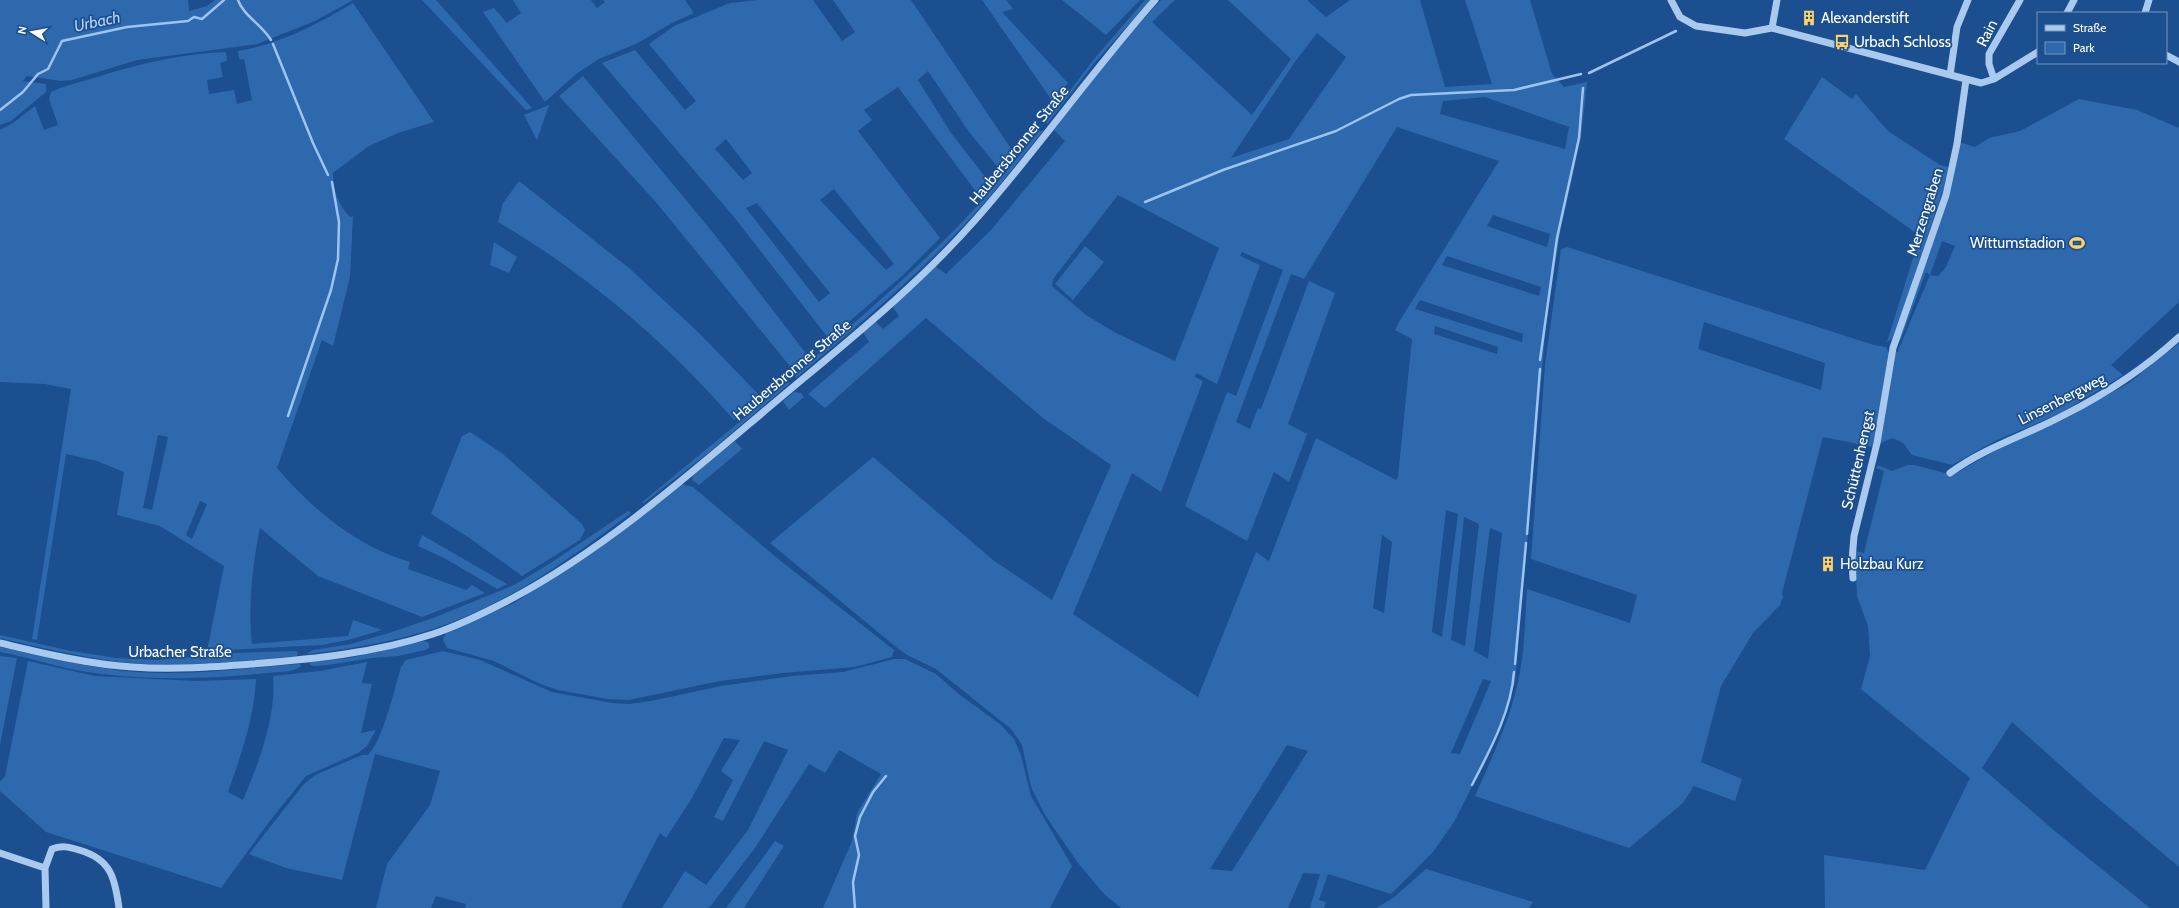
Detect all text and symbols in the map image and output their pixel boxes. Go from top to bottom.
water label: Urbach [72,7,122,36]
building icon: Alexanderstift [1800,9,1818,27]
place label: Alexanderstift [1821,9,1909,27]
north arrow [12,12,52,52]
legend [2037,12,2167,64]
street label: Rain [1973,17,2001,49]
text: Straße [2073,20,2106,35]
text: N [15,25,30,35]
bus stop icon: Urbach Schloss [1833,33,1851,51]
place label: Urbach Schloss [1854,33,1951,51]
text: Park [2073,40,2095,55]
street label: Haubersbronner Straße [965,82,1073,208]
street label: Merzengraben [1903,166,1947,258]
place label: Wittumstadion [1970,234,2065,252]
sports icon: Wittumstadion [2068,234,2086,252]
street label: Haubersbronner Straße [730,315,855,424]
street label: Linsenbergweg [2015,369,2109,429]
street label: Schüttenhengst [1838,409,1878,511]
building icon: Holzbau Kurz [1819,555,1837,573]
place label: Holzbau Kurz [1840,555,1924,573]
street label: Urbacher Straße [128,643,232,661]

